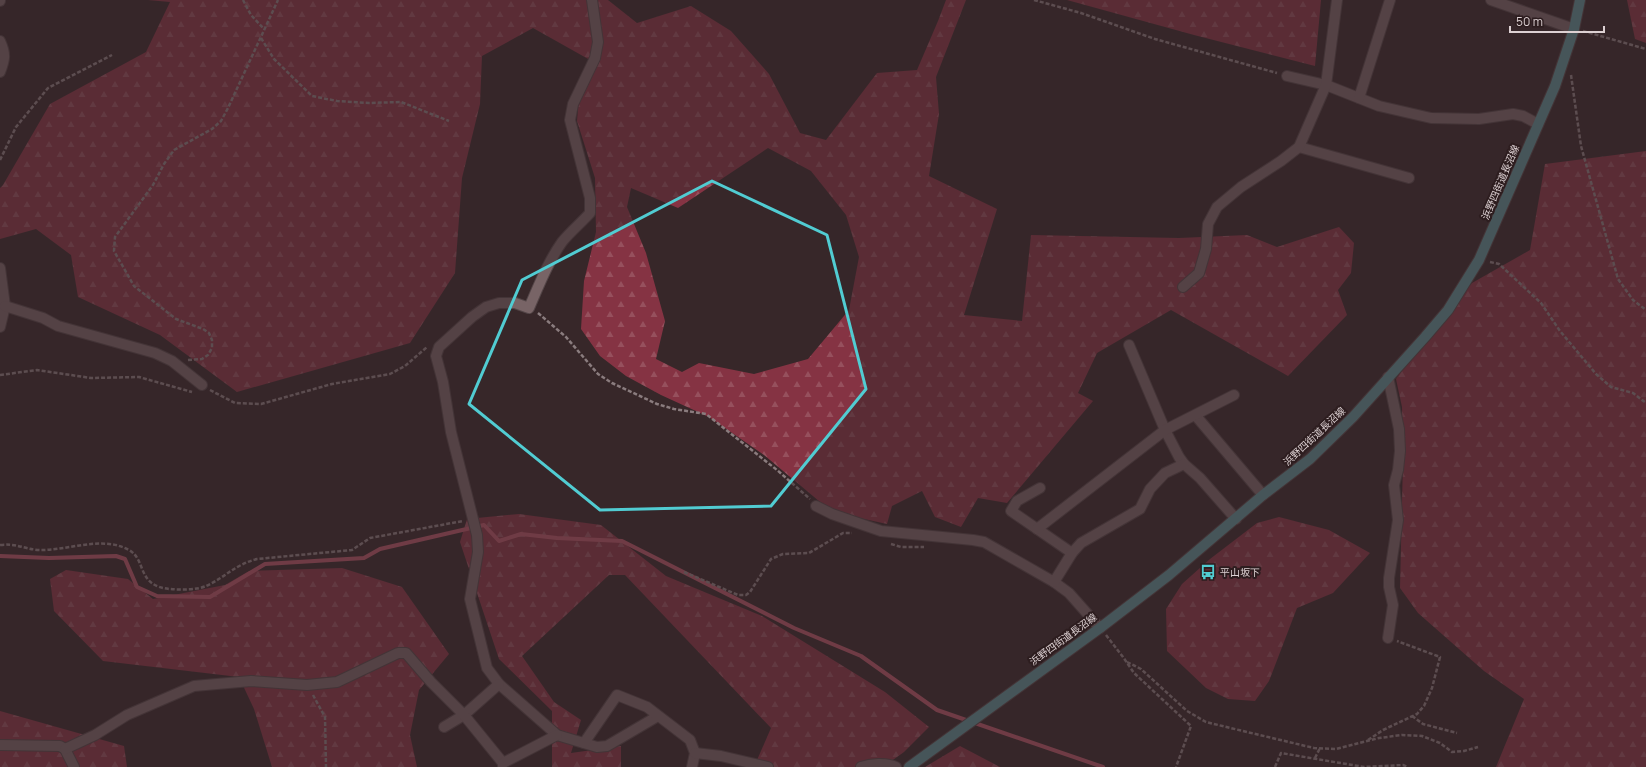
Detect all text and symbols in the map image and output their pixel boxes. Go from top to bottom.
scale bar [1510,8,1604,34]
text: 50 m [1516,13,1543,30]
street label: 浜野四街道長沼線 [1478,142,1522,222]
street label: 浜野四街道長沼線 [1280,404,1348,468]
bus stop icon: 平山坂下 [1199,563,1217,581]
place label: 平山坂下 [1220,565,1260,579]
street label: 浜野四街道長沼線 [1027,610,1099,668]

